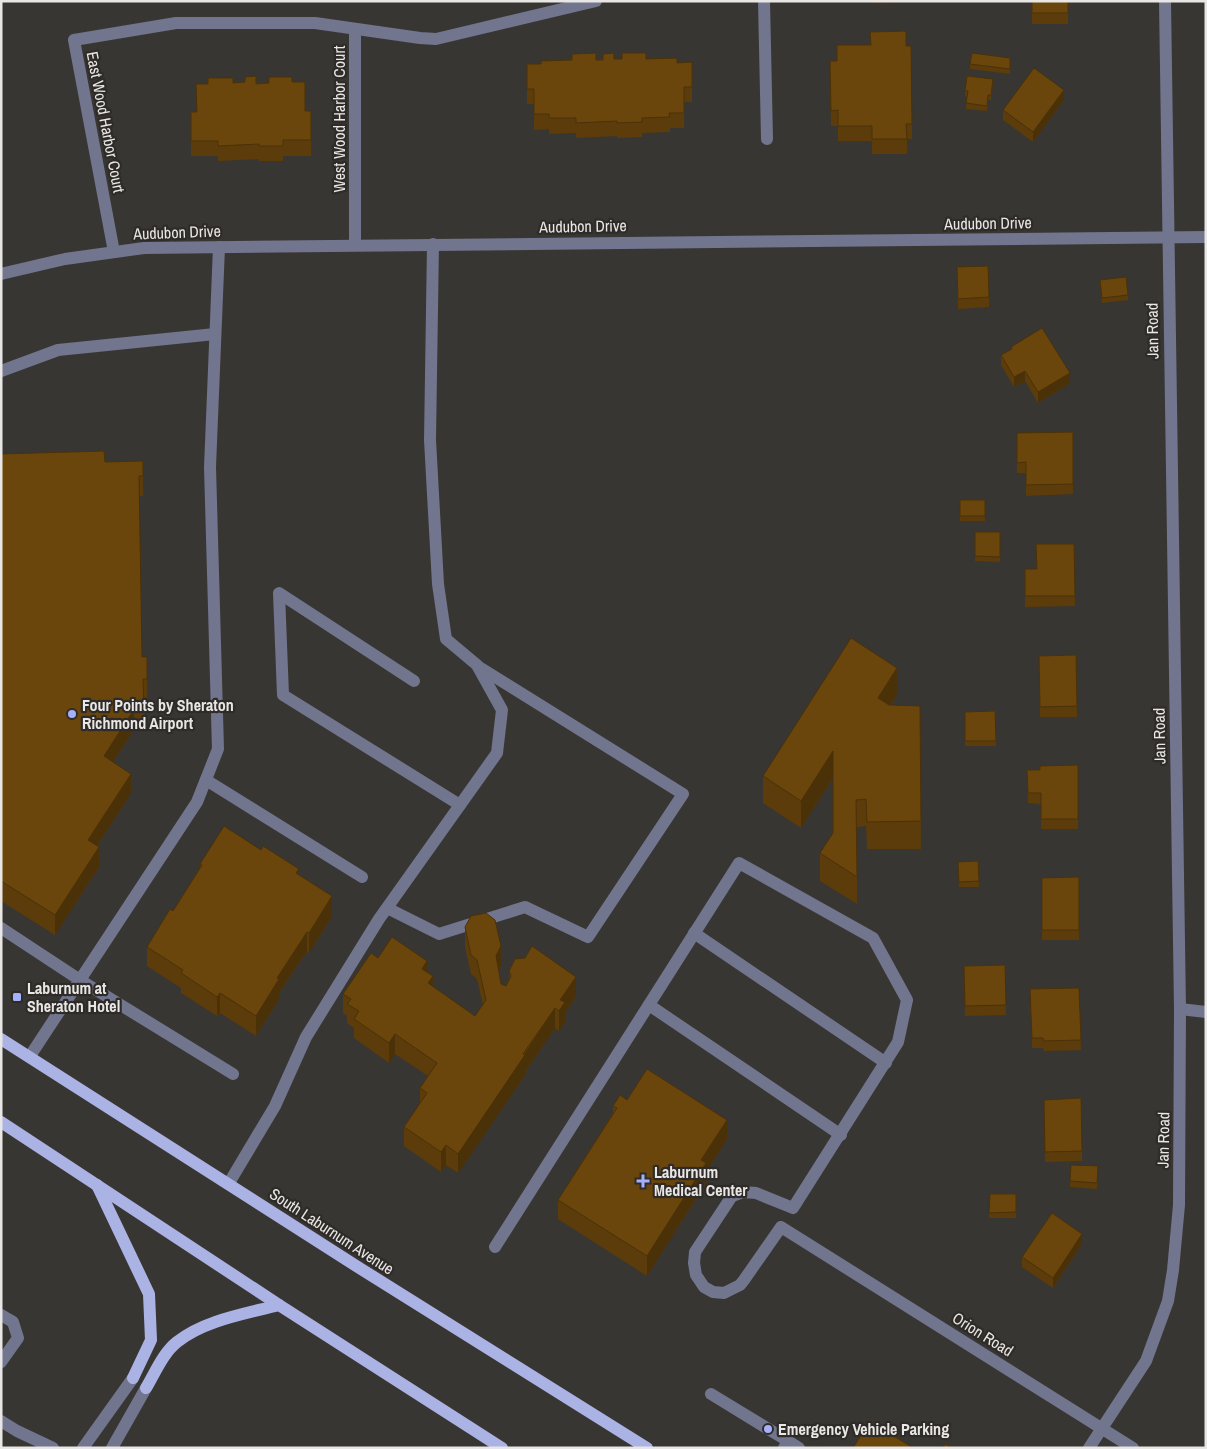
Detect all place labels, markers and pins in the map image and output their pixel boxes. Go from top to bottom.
place label: Four Points by Sheraton Richmond Airport [82,694,234,734]
marker: Four Points by Sheraton Richmond Airport [66,708,78,720]
place label: Laburnum at Sheraton Hotel [27,977,120,1017]
marker: Laburnum at Sheraton Hotel [11,991,23,1003]
place label: Laburnum Medical Center [654,1161,748,1201]
marker: Laburnum Medical Center [636,1174,650,1188]
place label: Emergency Vehicle Parking [778,1418,949,1440]
marker: Emergency Vehicle Parking [762,1423,774,1435]

